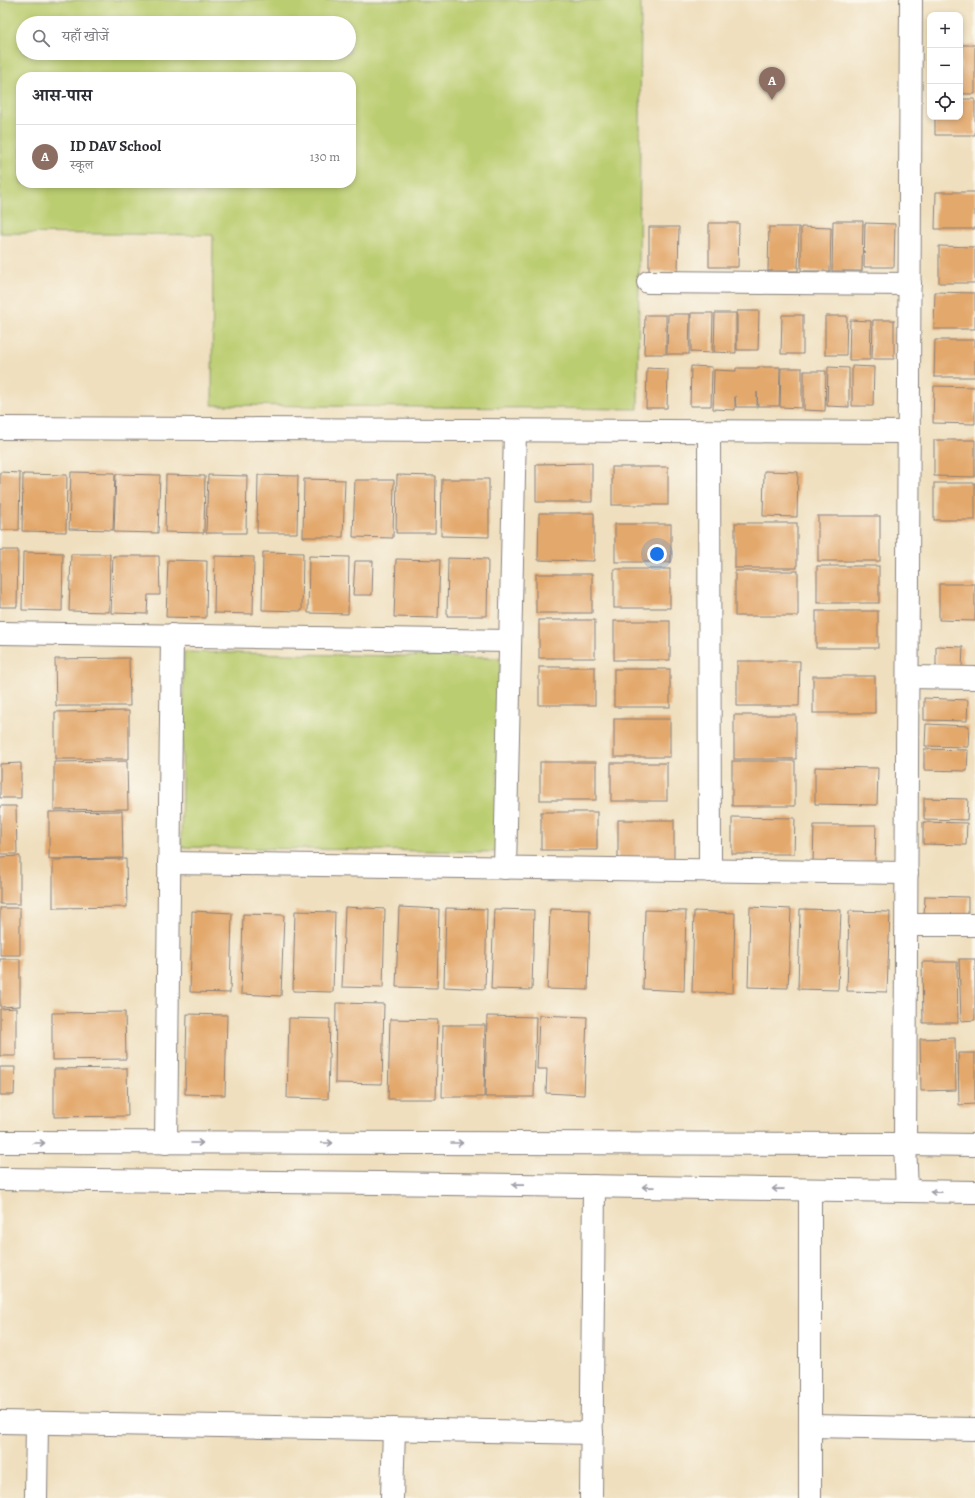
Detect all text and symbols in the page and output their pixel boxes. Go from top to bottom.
map controls [927,12,963,120]
button: + [927,12,963,48]
search box [16,16,356,60]
text: यहाँ खोजें [62,26,109,46]
icon: search [30,27,52,49]
button: − [927,48,963,84]
pin: A [759,67,785,100]
text: आस-पास [32,84,92,107]
button: locate [927,84,963,120]
text: ID DAV School [70,136,161,156]
text: A [41,148,49,165]
text: 130 m [310,148,340,165]
text: स्कूल [70,156,93,173]
your location [647,544,667,564]
one-way arrow [32,1139,45,1146]
one-way arrow [190,1139,203,1147]
one-way arrow [320,1139,333,1147]
one-way arrow [450,1139,463,1147]
one-way arrow [512,1181,525,1189]
one-way arrow [642,1183,655,1191]
one-way arrow [772,1186,785,1193]
one-way arrow [930,1188,943,1196]

